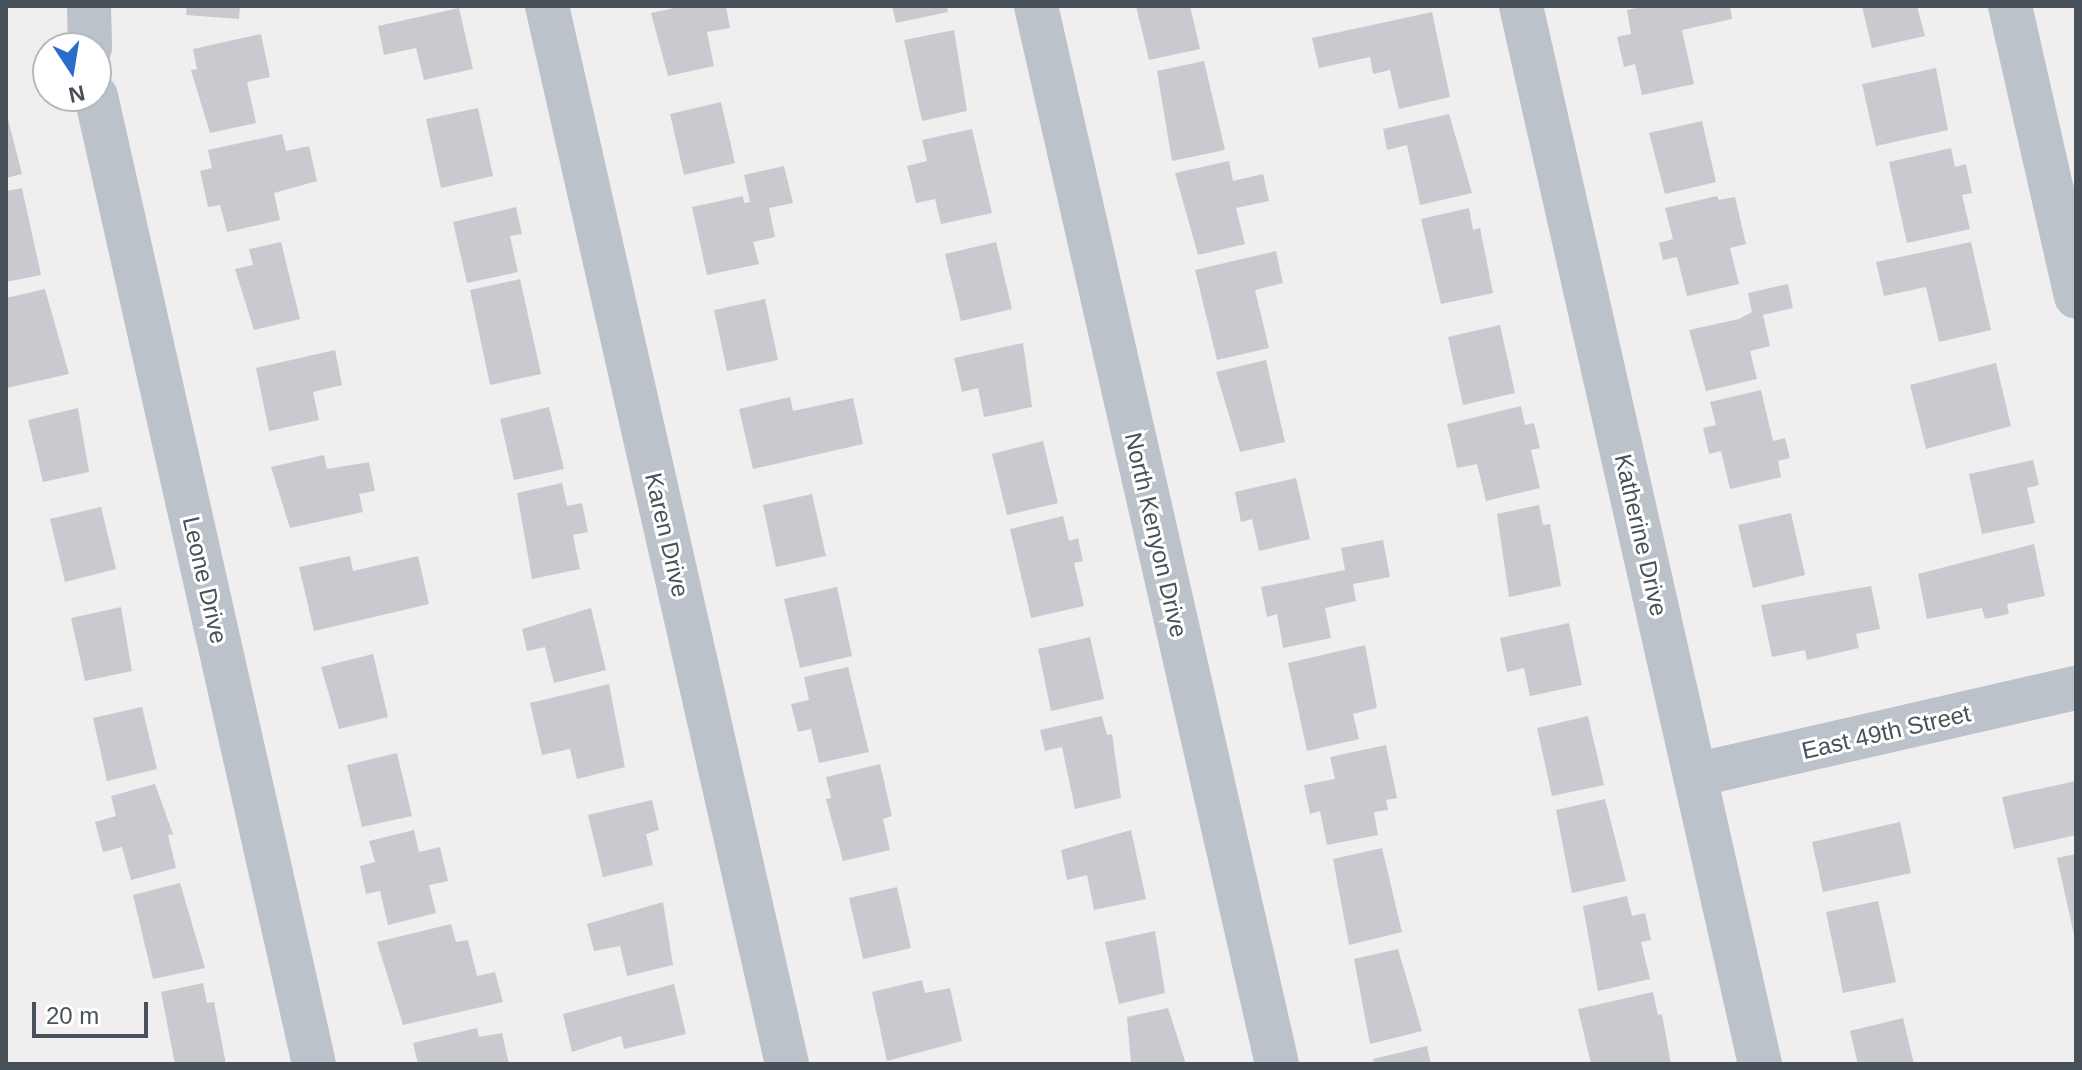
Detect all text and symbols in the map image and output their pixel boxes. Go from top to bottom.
north arrow [32,32,112,112]
text: N [66,80,87,108]
street label: North Kenyon Drive [1118,430,1194,640]
street label: Katherine Drive [1608,451,1674,619]
street label: Karen Drive [639,470,695,600]
street label: Leone Drive [176,514,234,646]
street label: East 49th Street [1799,699,1973,765]
scale bar [36,986,152,1036]
text: 20 m [46,1002,99,1029]

